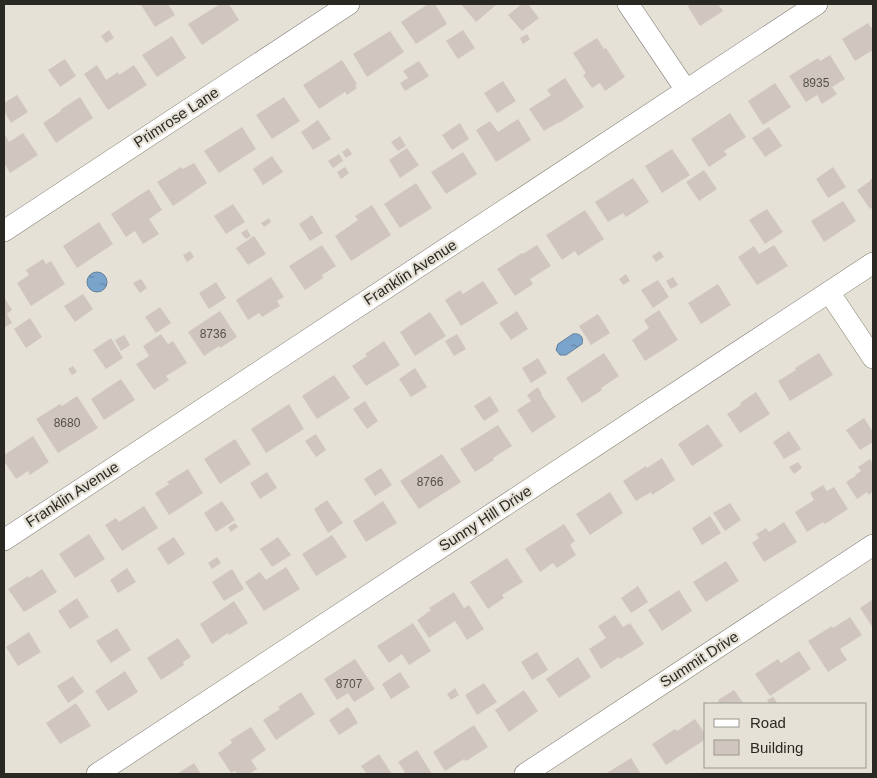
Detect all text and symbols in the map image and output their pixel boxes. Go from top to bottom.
house number: 8935 [803,76,830,90]
street label: Primrose Lane [130,83,222,151]
street label: Franklin Avenue [360,236,460,308]
house number: 8736 [200,327,227,341]
house number: 8680 [54,416,81,430]
street label: Franklin Avenue [22,458,122,530]
house number: 8766 [417,475,444,489]
street label: Sunny Hill Drive [436,482,534,554]
street label: Summit Drive [657,627,741,691]
house number: 8707 [336,677,363,691]
legend [704,703,867,768]
text: Road [750,714,786,731]
text: Building [750,739,803,756]

